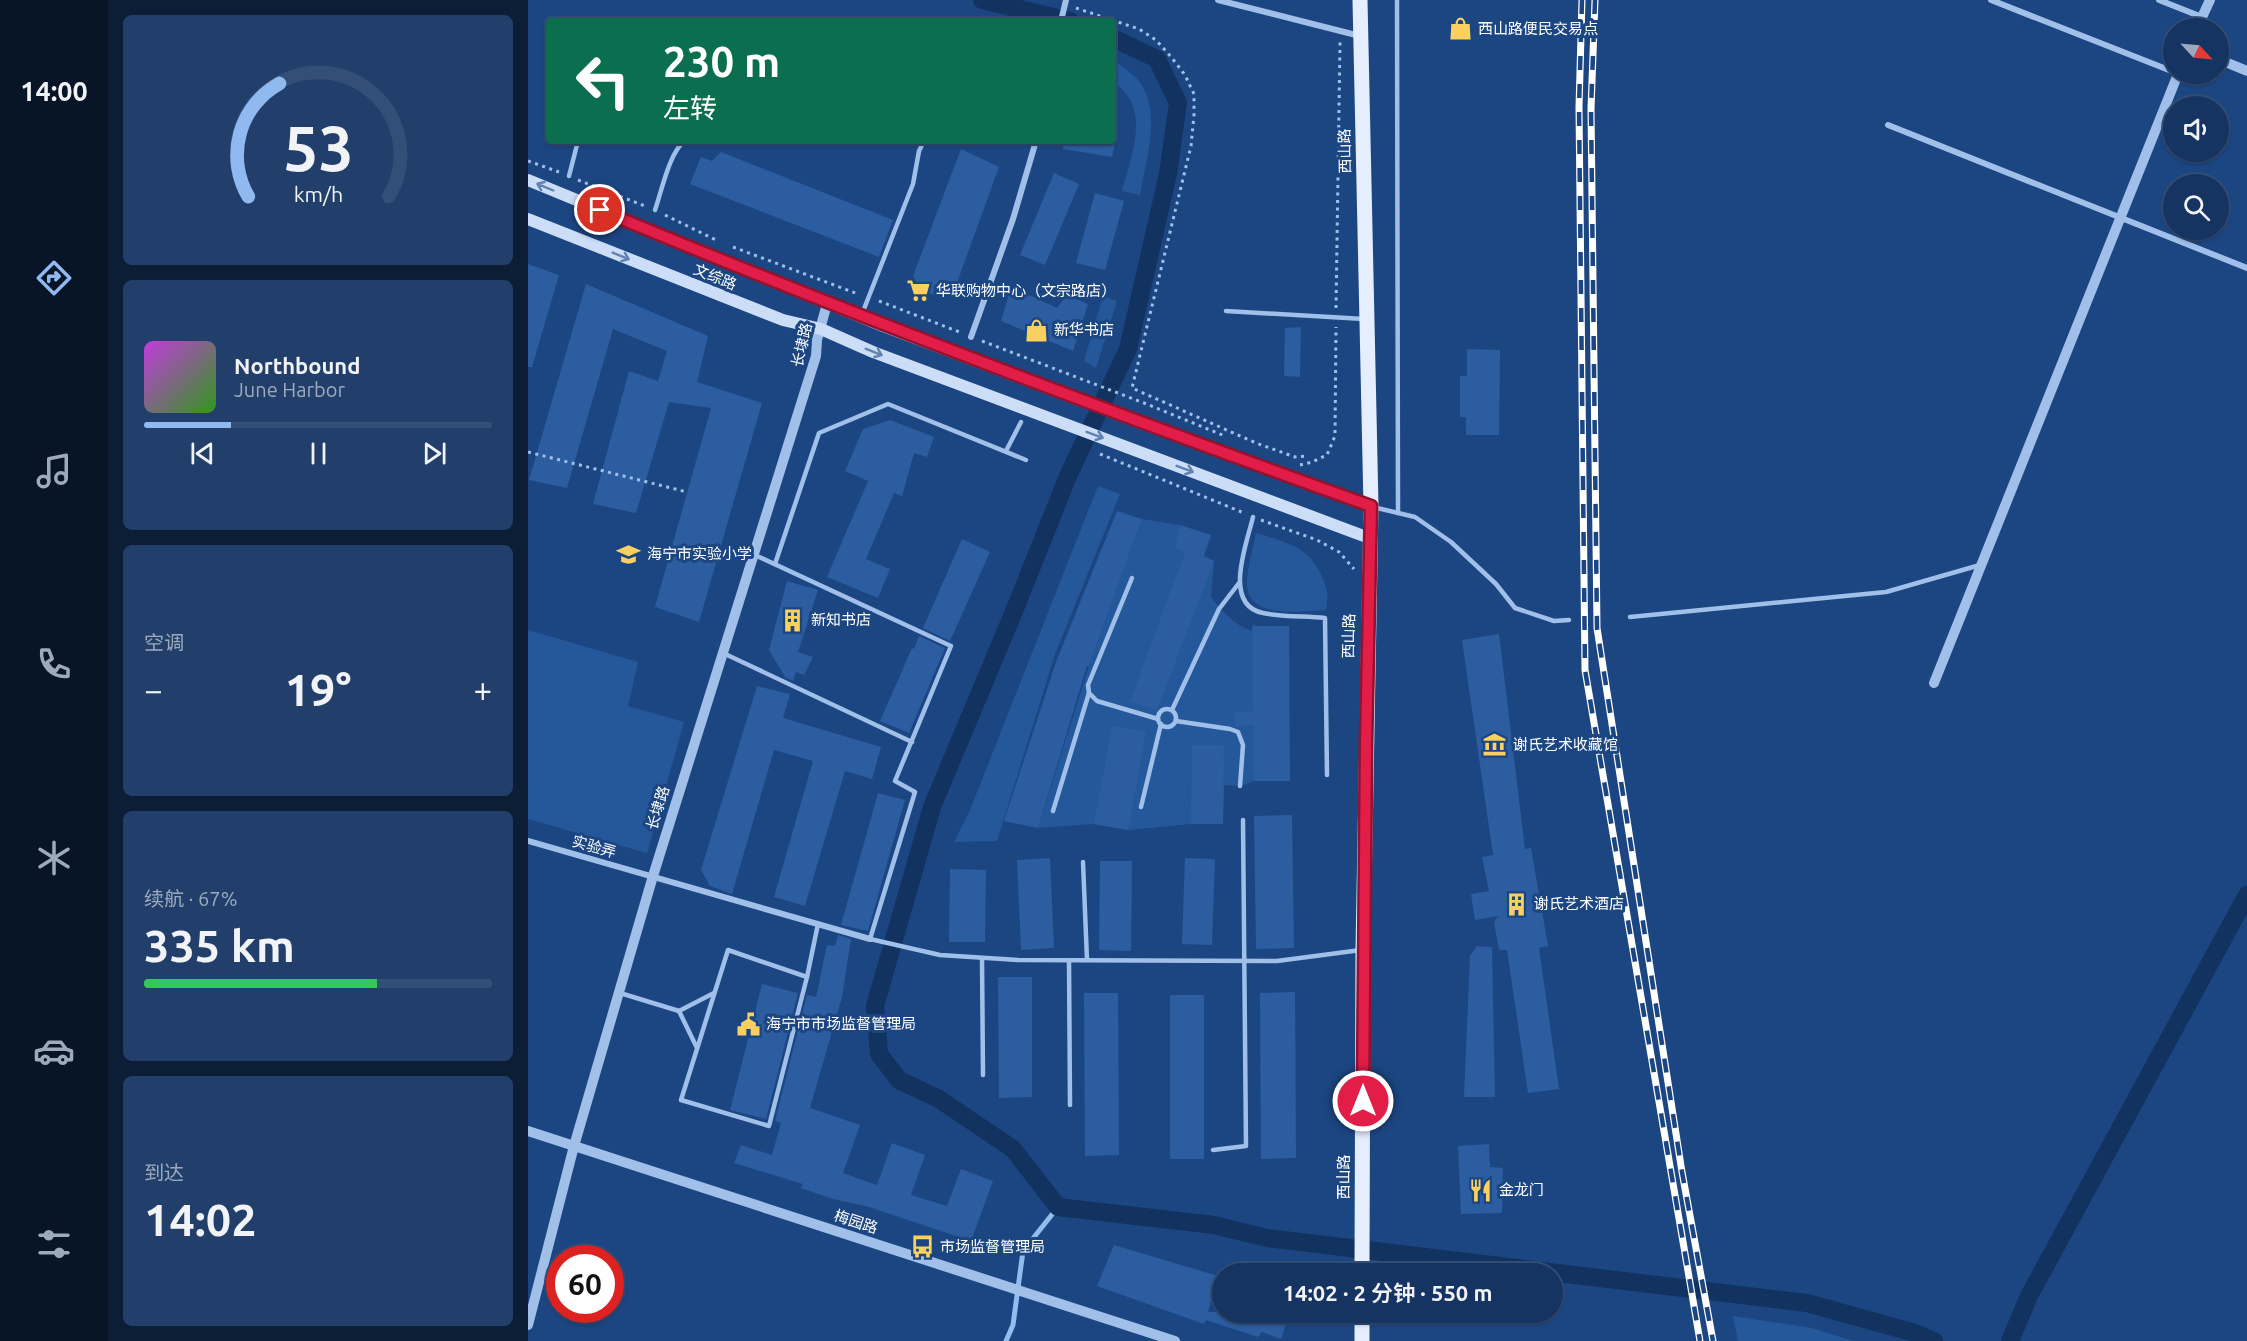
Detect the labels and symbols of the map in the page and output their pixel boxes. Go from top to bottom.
shop icon: 西山路便民交易点 [1447,16,1473,42]
north arrow [2163,18,2229,84]
place label: 西山路便民交易点 [1478,20,1598,37]
street label: 西山路 [1336,128,1353,174]
one-way arrow [537,181,555,192]
pin [574,184,625,235]
one-way arrow [612,251,630,262]
street label: 文综路 [691,260,739,293]
supermarket icon: 华联购物中心（文宗路店） [905,278,931,304]
place label: 华联购物中心（文宗路店） [936,282,1116,299]
shop icon: 新华书店 [1023,317,1049,343]
street label: 长埭路 [788,321,815,369]
place label: 新华书店 [1054,321,1114,338]
one-way arrow [865,347,883,358]
one-way arrow [1085,431,1104,442]
one-way arrow [1175,464,1194,475]
school or university icon: 海宁市实验小学 [616,541,642,567]
place label: 海宁市实验小学 [647,545,752,562]
building icon: 新知书店 [780,607,806,633]
place label: 新知书店 [811,611,871,628]
street label: 西山路 [1340,613,1357,659]
museum icon: 谢氏艺术收藏馆 [1482,732,1508,758]
place label: 谢氏艺术收藏馆 [1513,736,1618,753]
street label: 长埭路 [643,784,672,832]
street label: 实验弄 [570,832,618,861]
building icon: 谢氏艺术酒店 [1503,891,1529,917]
place label: 谢氏艺术酒店 [1534,895,1624,912]
public building icon: 海宁市市场监督管理局 [735,1011,761,1037]
place label: 海宁市市场监督管理局 [766,1015,916,1032]
position arrow [1331,1069,1395,1133]
street label: 西山路 [1335,1154,1352,1200]
restaurant icon: 金龙门 [1468,1177,1494,1203]
place label: 金龙门 [1499,1181,1544,1198]
street label: 梅园路 [832,1206,880,1237]
bus stop icon: 市场监督管理局 [909,1234,935,1260]
place label: 市场监督管理局 [940,1238,1045,1255]
speed limit sign: 60 [546,1245,624,1323]

